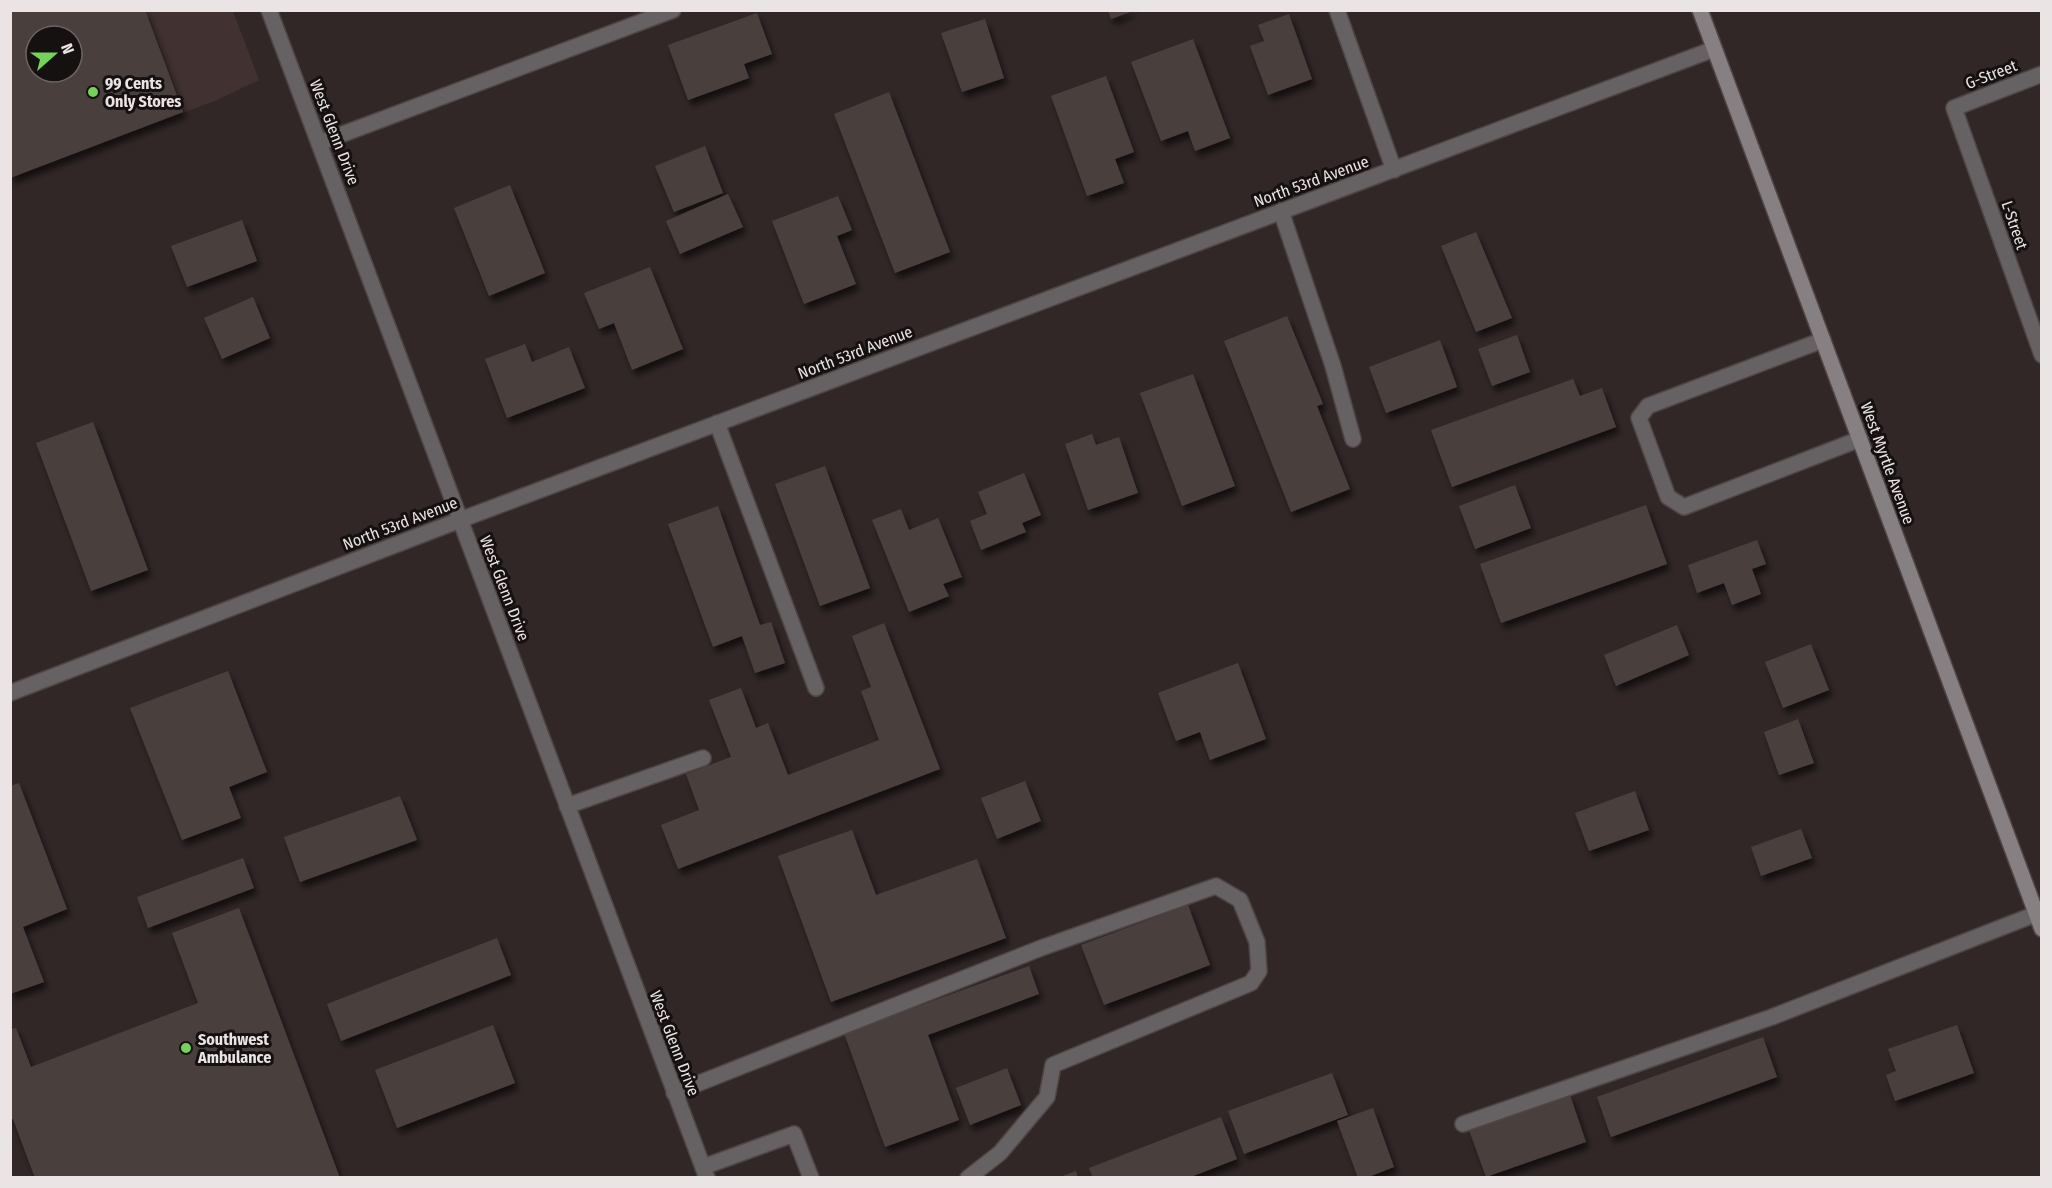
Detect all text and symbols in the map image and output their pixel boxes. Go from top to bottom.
north arrow [24,24,84,84]
text: N [57,41,78,57]
street label: G-Street [1963,56,2020,93]
place label: 99 Cents Only Stores [105,74,181,111]
street label: West Glenn Drive [306,77,363,188]
marker: 99 Cents Only Stores [86,85,100,99]
street label: North 53rd Avenue [1251,152,1371,211]
street label: L-Street [1997,198,2032,253]
street label: North 53rd Avenue [795,322,915,383]
street label: West Myrtle Avenue [1857,399,1918,527]
street label: North 53rd Avenue [340,493,460,554]
street label: West Glenn Drive [476,533,533,644]
street label: West Glenn Drive [646,988,703,1099]
place label: Southwest Ambulance [197,1030,271,1067]
marker: Southwest Ambulance [179,1041,193,1055]

